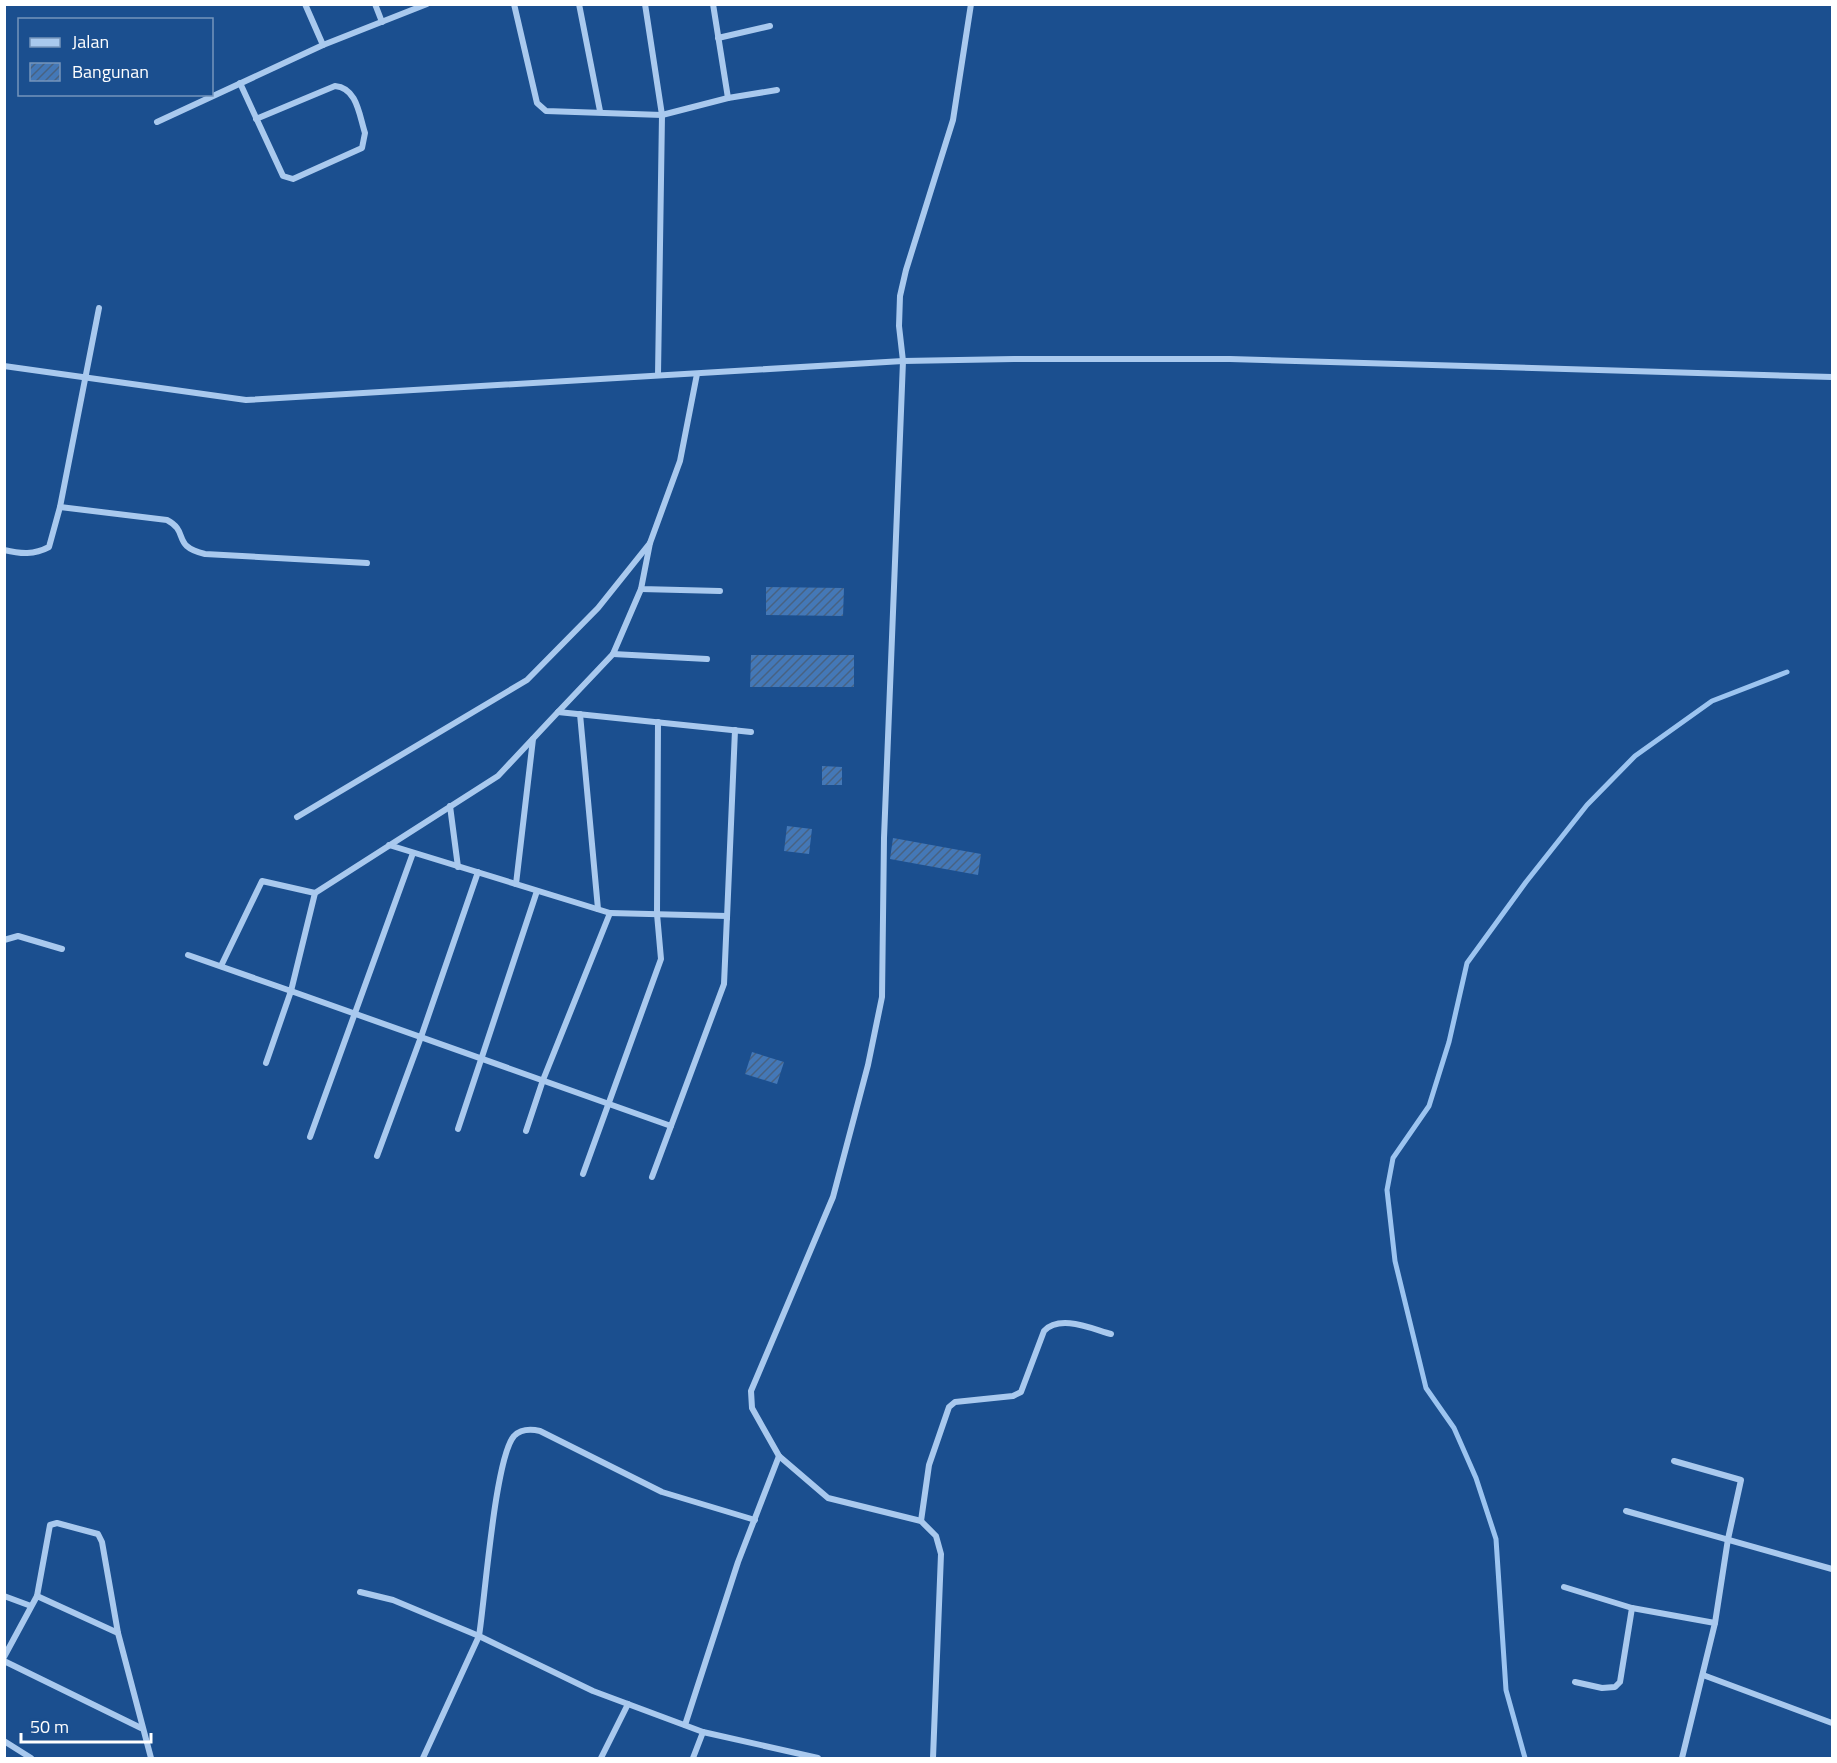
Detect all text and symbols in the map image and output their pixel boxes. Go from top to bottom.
legend [18,18,213,96]
text: Jalan [72,28,109,55]
text: Bangunan [72,58,149,85]
scale bar [21,1706,152,1744]
text: 50 m [30,1713,69,1740]

